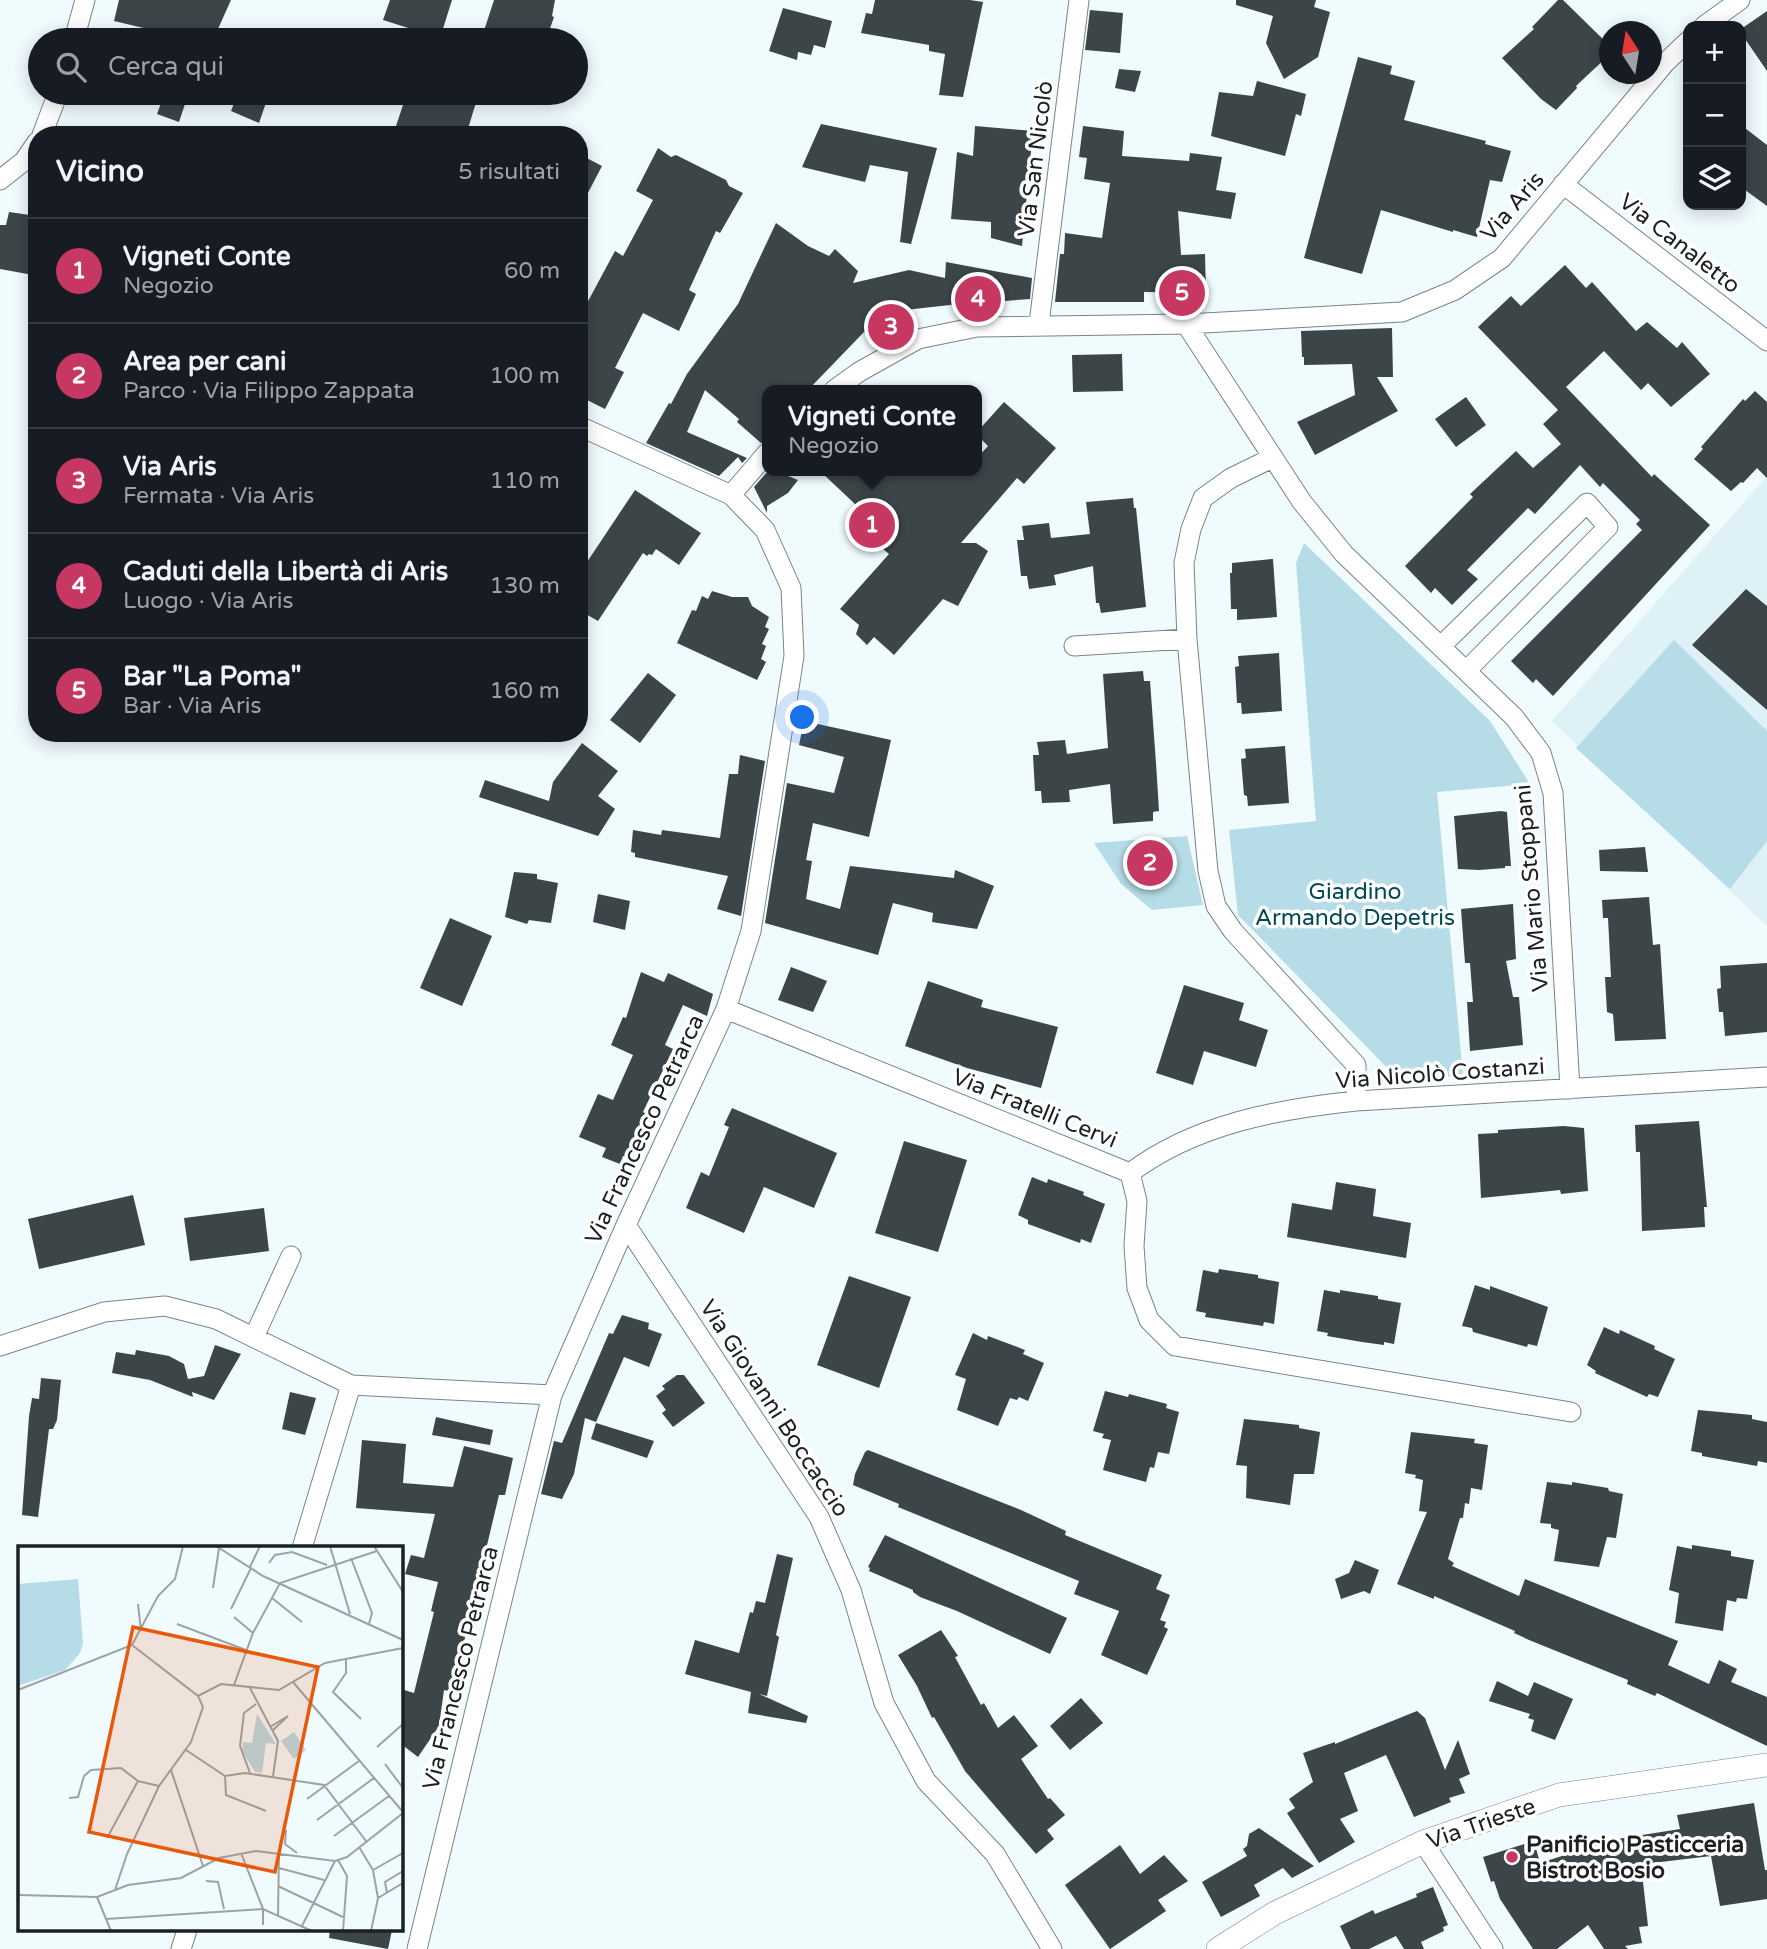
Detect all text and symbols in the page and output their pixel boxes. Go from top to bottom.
north arrow [1599,21,1662,84]
map controls [1683,21,1746,210]
button: + [1683,21,1746,84]
search box [28,28,588,105]
icon: search [52,48,90,86]
text: Cerca qui [108,51,224,82]
street label: Via San Nicolò [1013,79,1059,239]
button: − [1683,84,1746,147]
button: layers [1683,147,1746,210]
text: Vicino [56,153,144,190]
text: 5 risultati [458,158,560,186]
street label: Via Aris [1475,166,1551,247]
street label: Via Canaletto [1613,188,1746,300]
text: Vigneti Conte [123,241,291,272]
text: 1 [72,257,86,285]
text: 60 m [504,257,560,285]
pin: 5 [1159,267,1205,319]
text: Negozio [123,272,214,300]
pin: 4 [955,273,1001,325]
pin: 3 [868,301,914,353]
text: Area per cani [123,346,287,377]
text: 2 [72,362,86,390]
text: 100 m [490,362,560,390]
text: Parco · Via Filippo Zappata [123,377,415,405]
popup [762,385,982,476]
text: Vigneti Conte [788,401,956,432]
text: Negozio [788,432,879,460]
text: Via Aris [123,451,217,482]
text: 3 [72,467,86,495]
text: 110 m [490,467,560,495]
text: Fermata · Via Aris [123,482,314,510]
pin: 1 [849,499,895,551]
text: Caduti della Libertà di Aris [123,556,448,587]
text: 4 [72,572,86,600]
text: 130 m [490,572,560,600]
text: Luogo · Via Aris [123,587,294,615]
text: Bar "La Poma" [123,661,301,692]
text: 5 [72,677,86,705]
text: 160 m [490,677,560,705]
text: Bar · Via Aris [123,692,262,720]
your location [785,700,819,734]
street label: Via Mario Stoppani [1509,783,1555,993]
pin: 2 [1127,837,1173,889]
park label: Giardino Armando Depetris [1255,878,1455,932]
street label: Via Francesco Petrarca [579,1010,710,1249]
street label: Via Nicolò Costanzi [1335,1053,1546,1095]
street label: Via Fratelli Cervi [948,1063,1121,1155]
street label: Via Giovanni Boccaccio [693,1295,855,1522]
street label: Via Francesco Petrarca [417,1543,505,1793]
inset map [18,1546,402,1932]
street label: Via Trieste [1423,1792,1539,1856]
place label: Panificio Pasticceria Bistrot Bosio [1526,1831,1744,1885]
marker: Panificio Pasticceria Bistrot Bosio [1504,1849,1520,1865]

